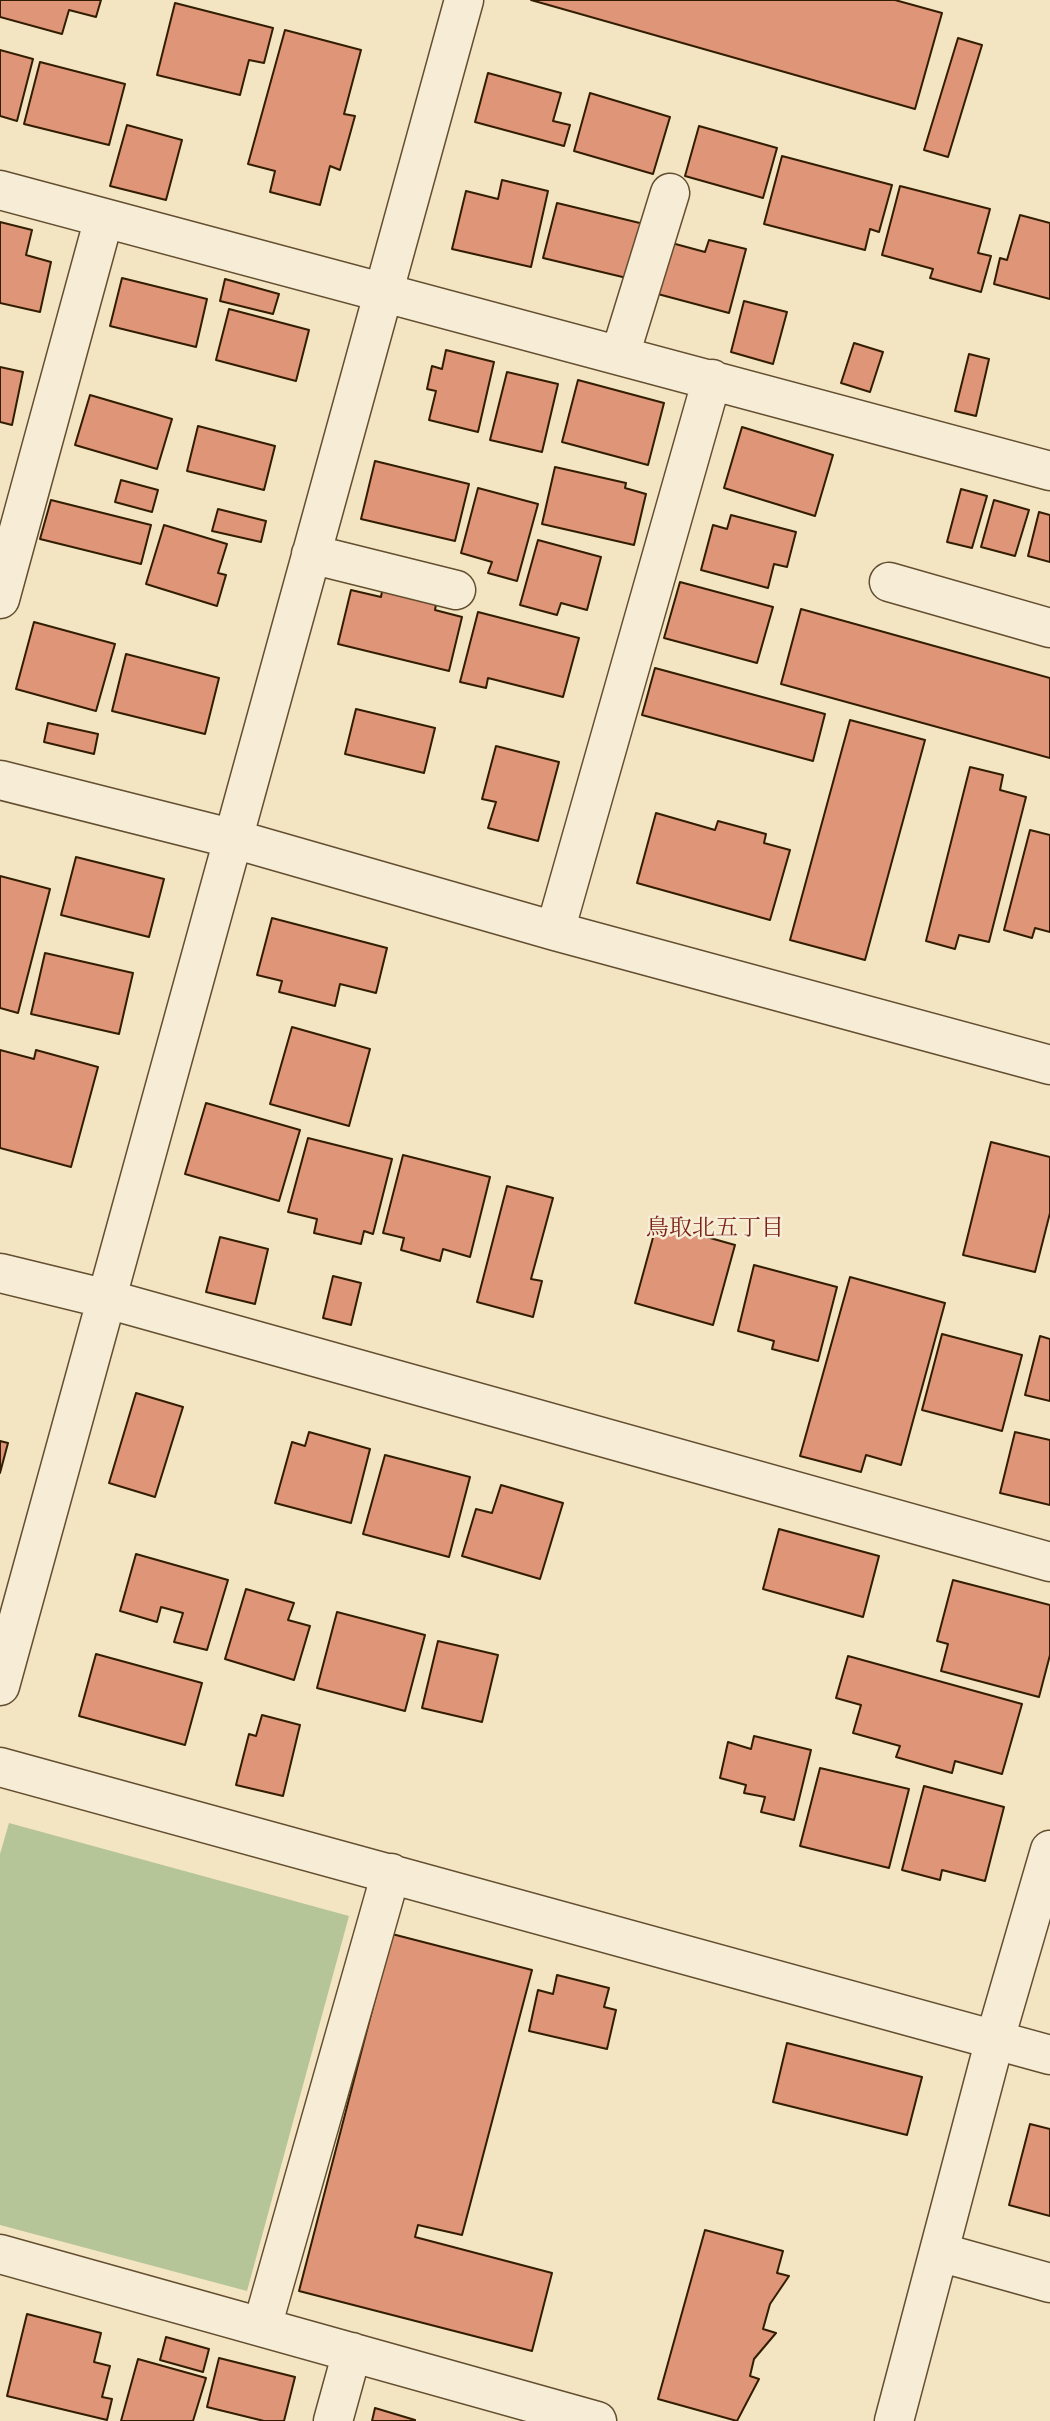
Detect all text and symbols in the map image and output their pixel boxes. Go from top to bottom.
district label: 鳥取北五丁目 [646,1216,784,1244]

